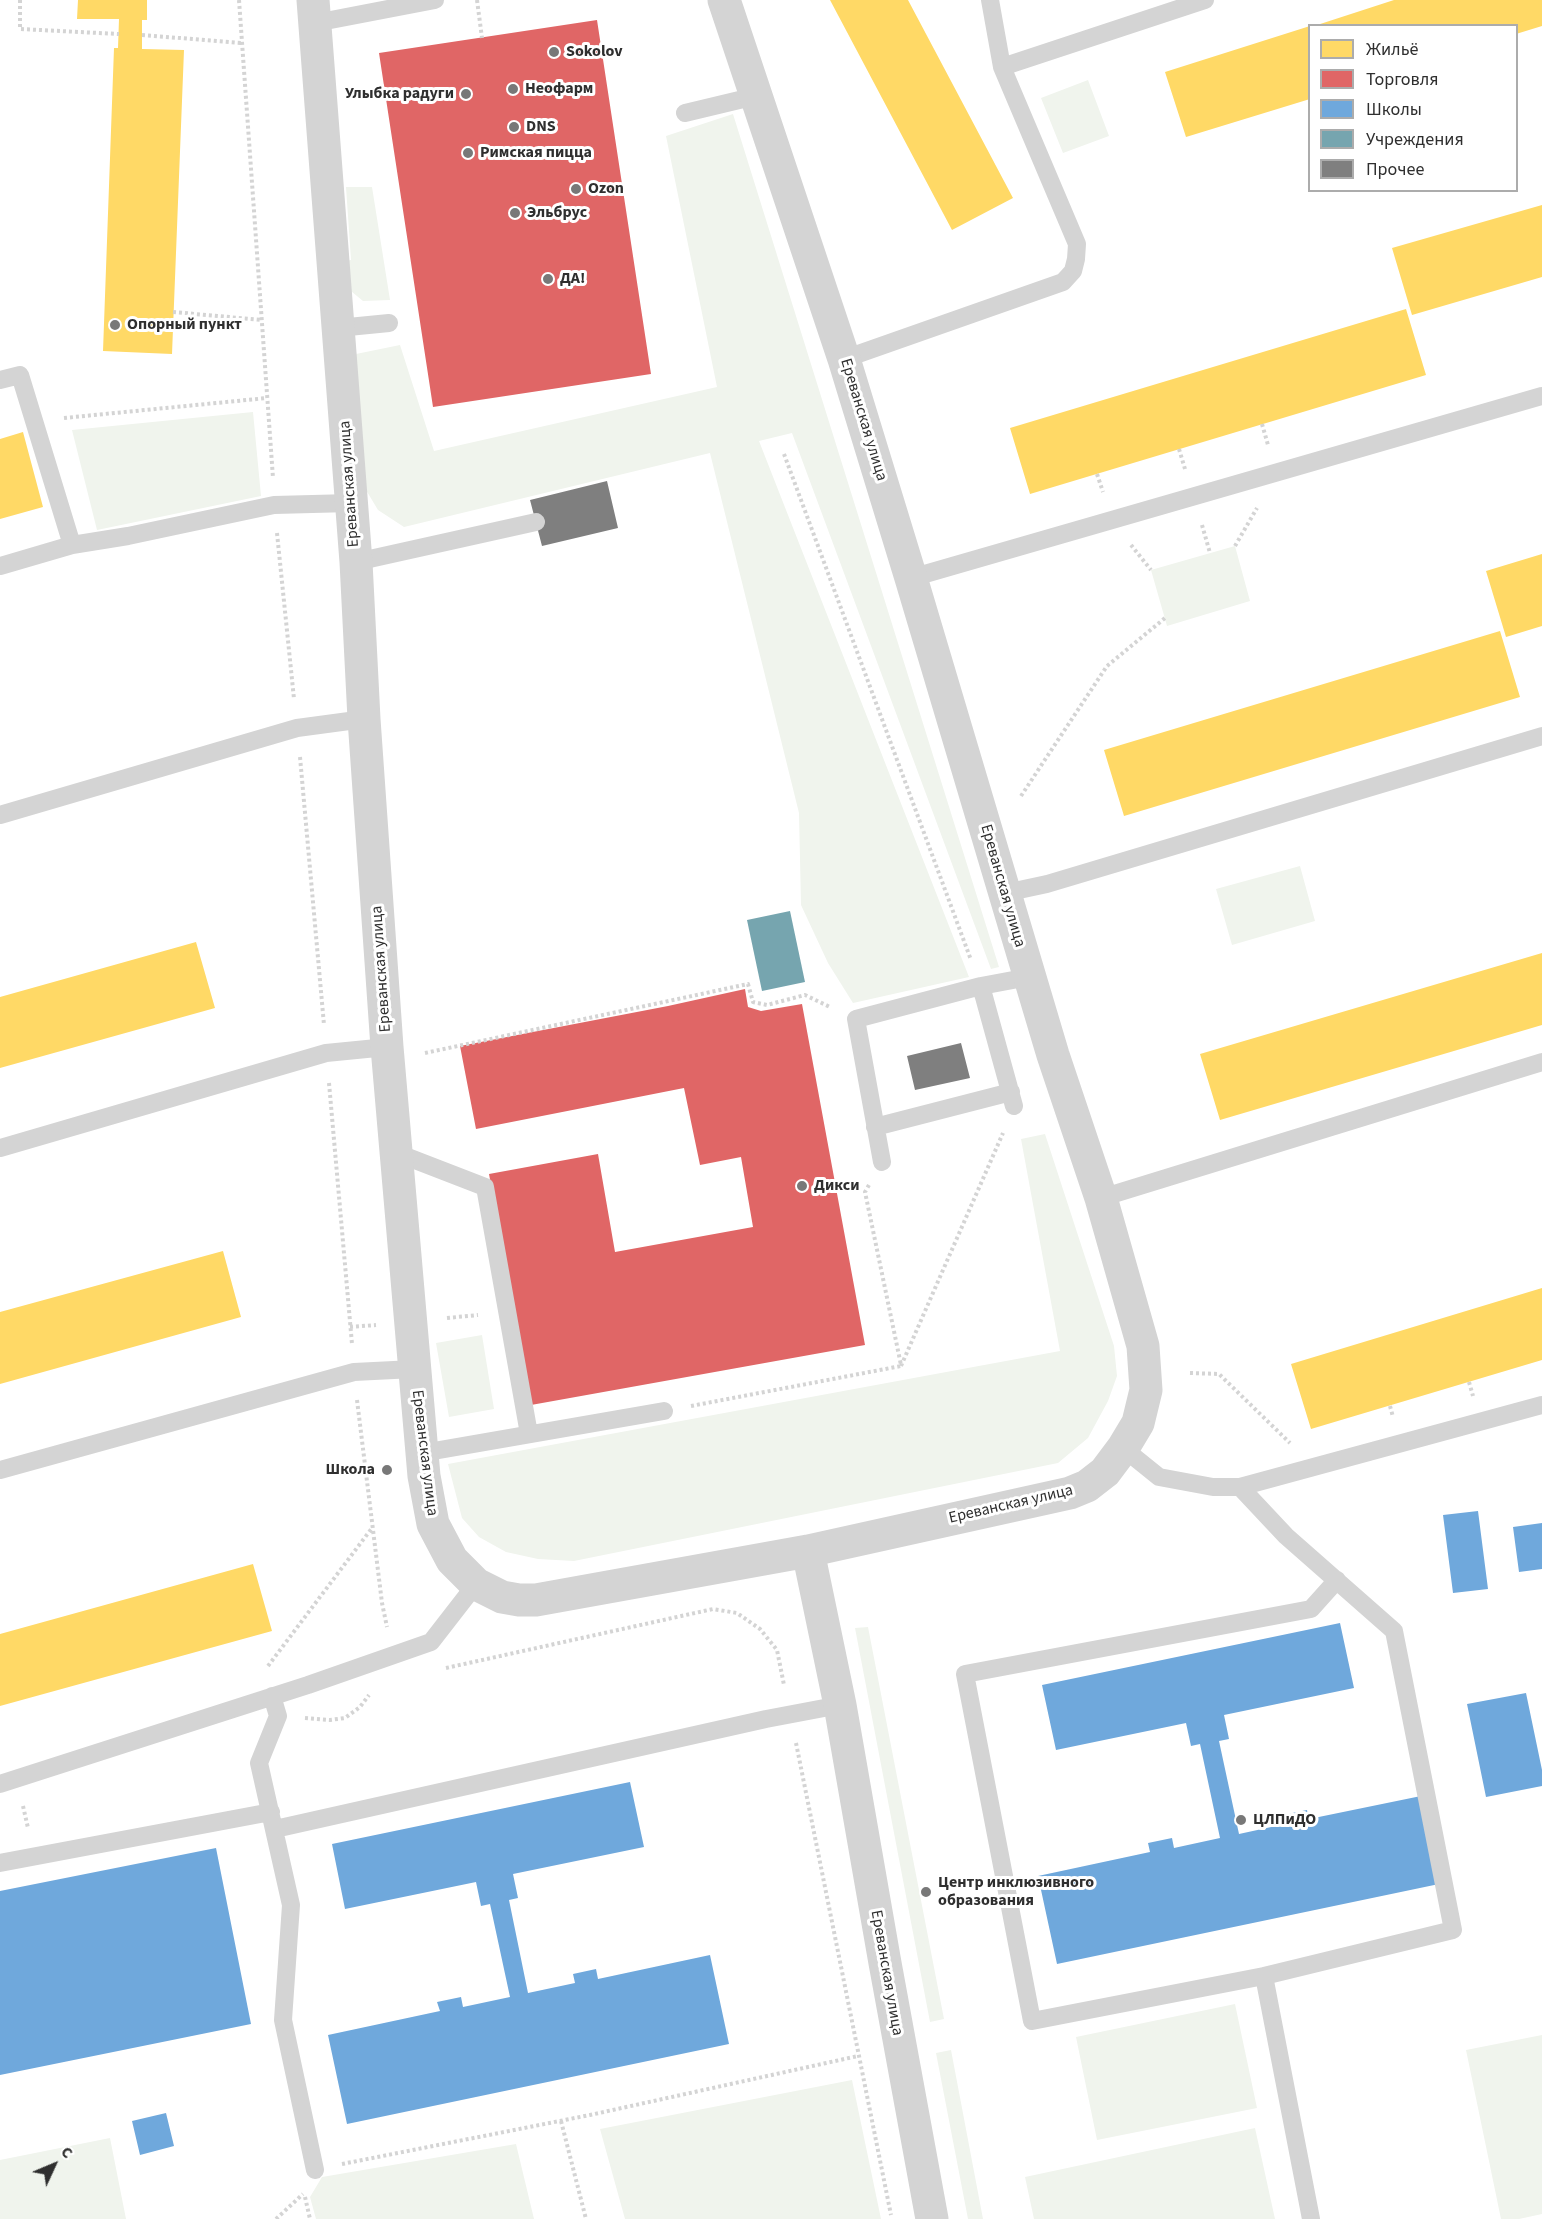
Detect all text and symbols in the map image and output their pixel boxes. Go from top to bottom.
legend [1308,24,1518,192]
text: Жильё [1366,37,1418,62]
place label: Sokolov [566,42,623,62]
marker: Sokolov [547,45,561,59]
text: Торговля [1366,67,1439,92]
place label: Неофарм [525,79,593,99]
marker: Неофарм [506,82,520,96]
place label: Улыбка радуги [345,84,454,104]
marker: Улыбка радуги [459,87,473,101]
text: Школы [1366,97,1422,122]
place label: DNS [526,117,556,137]
marker: DNS [507,120,521,134]
text: Учреждения [1366,127,1464,152]
place label: Римская пицца [480,143,592,163]
marker: Римская пицца [461,146,475,160]
text: Прочее [1366,157,1424,182]
place label: Ozon [588,179,624,199]
marker: Ozon [569,182,583,196]
place label: Эльбрус [527,203,587,223]
marker: Эльбрус [508,206,522,220]
place label: ДА! [560,269,585,289]
marker: ДА! [541,272,555,286]
place label: Опорный пункт [127,315,242,335]
marker: Опорный пункт [108,318,122,332]
street label: Ереванская улица [835,356,891,484]
street label: Ереванская улица [336,420,364,548]
street label: Ереванская улица [975,822,1029,950]
street label: Ереванская улица [368,905,396,1033]
place label: Дикси [814,1176,859,1196]
marker: Дикси [795,1179,809,1193]
street label: Ереванская улица [407,1389,441,1517]
place label: Школа [326,1460,375,1480]
marker: Школа [380,1463,394,1477]
street label: Ереванская улица [947,1481,1075,1529]
place label: ЦЛПиДО [1253,1810,1316,1830]
marker: ЦЛПиДО [1234,1813,1248,1827]
place label: Центр инклюзивного образования [938,1873,1094,1911]
marker: Центр инклюзивного образования [919,1885,933,1899]
street label: Ереванская улица [866,1909,906,2037]
north arrow [24,2135,84,2195]
text: С [56,2142,78,2163]

